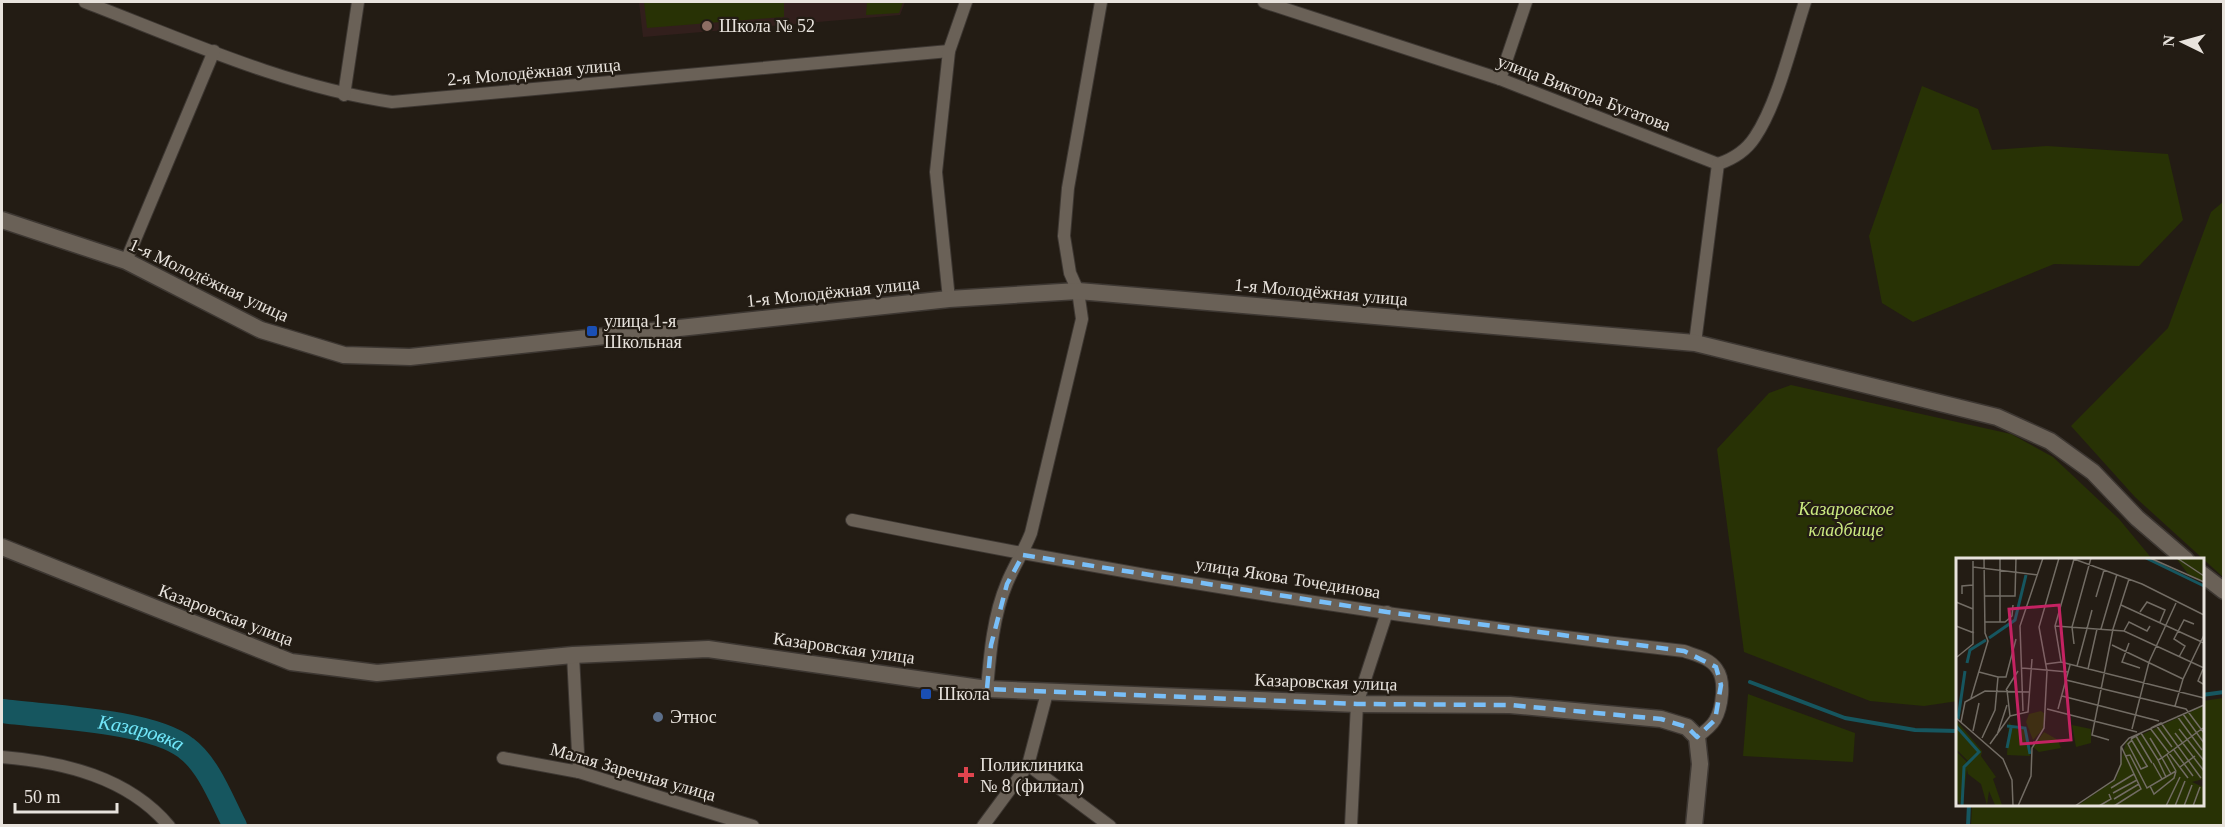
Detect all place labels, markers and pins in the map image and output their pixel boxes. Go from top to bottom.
place label: Школа № 52 [719,16,815,36]
marker: Школа № 52 [700,19,714,33]
place label: улица 1-я Школьная [604,311,682,352]
marker: улица 1-я Школьная [585,324,599,338]
place label: Школа [938,684,990,704]
marker: Школа [919,687,933,701]
place label: Этнос [670,707,717,727]
marker: Этнос [651,710,665,724]
place label: Поликлиника № 8 (филиал) [980,755,1084,797]
marker: Поликлиника № 8 (филиал) [957,766,975,784]

